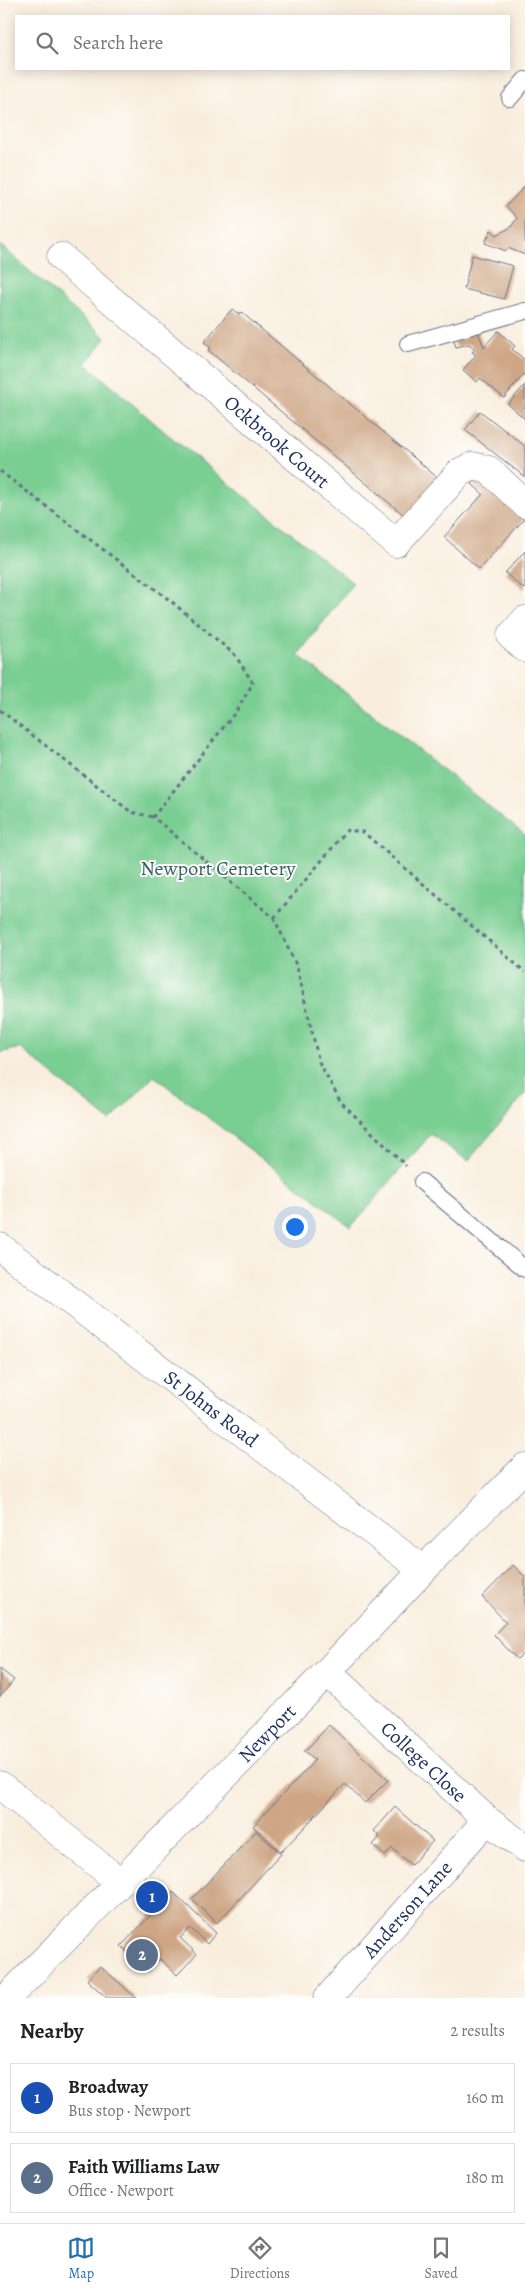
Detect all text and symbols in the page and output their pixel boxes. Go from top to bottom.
search box [15,15,510,70]
icon: search [33,29,61,57]
text: Search here [73,30,163,56]
street label: Ockbrook Court [218,389,336,495]
park label: Newport Cemetery [141,855,297,882]
your location [282,1214,308,1240]
street label: St Johns Road [158,1364,264,1454]
street label: Newport [232,1698,302,1769]
street label: College Close [375,1715,472,1809]
street label: Anderson Lane [356,1855,458,1965]
pin: 1 [136,1878,168,1916]
pin: 2 [126,1936,158,1974]
text: Nearby [20,2017,83,2045]
text: 2 results [450,2020,505,2042]
text: Broadway [68,2074,148,2100]
text: 1 [34,2087,40,2109]
text: 160 m [466,2087,504,2109]
text: Bus stop · Newport [68,2100,191,2122]
text: Faith Williams Law [68,2154,220,2180]
text: 2 [33,2167,41,2189]
text: 180 m [466,2167,504,2189]
text: Office · Newport [68,2180,174,2202]
tab: Map [67,2234,95,2283]
tab: Directions [230,2234,290,2283]
tab: Saved [425,2234,458,2283]

